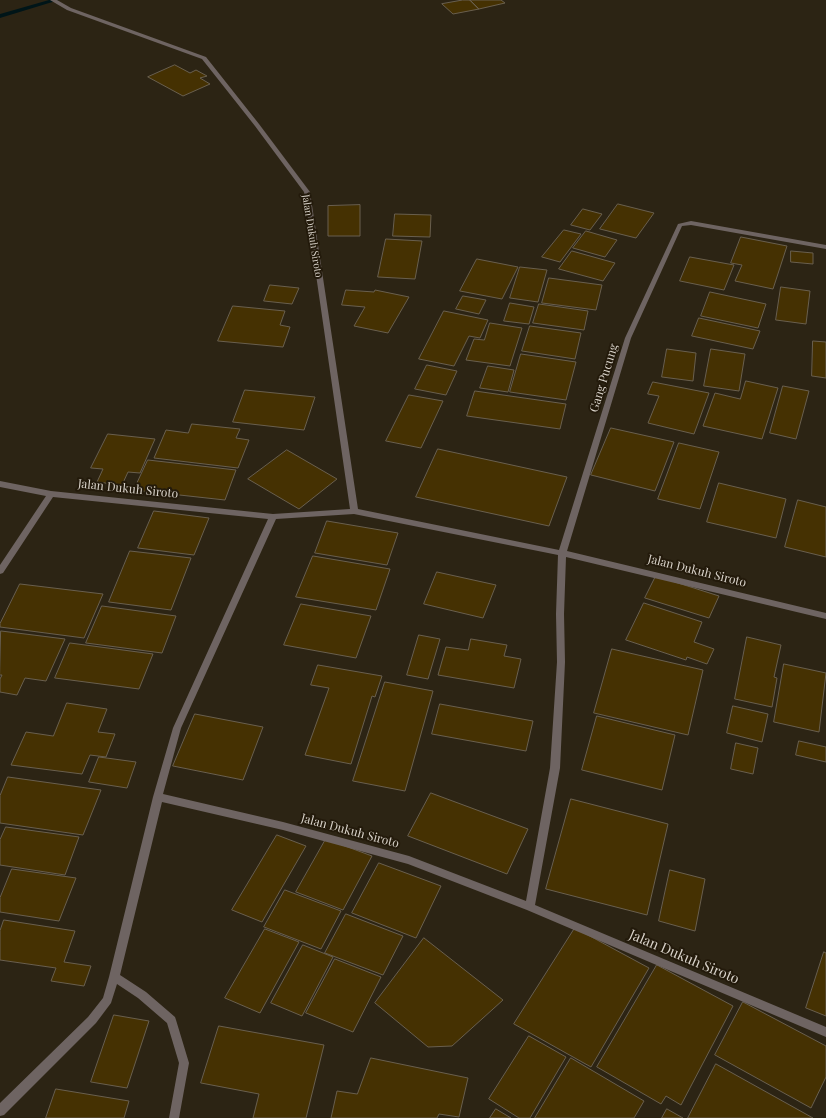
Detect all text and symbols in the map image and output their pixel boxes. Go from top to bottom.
street label: Jalan Dukuh Siroto [299,194,325,278]
street label: Gang Pucung [587,342,621,414]
street label: Jalan Dukuh Siroto [77,477,179,501]
street label: Jalan Dukuh Siroto [646,552,748,590]
street label: Jalan Dukuh Siroto [299,811,401,851]
street label: Jalan Dukuh Siroto [627,926,741,988]

